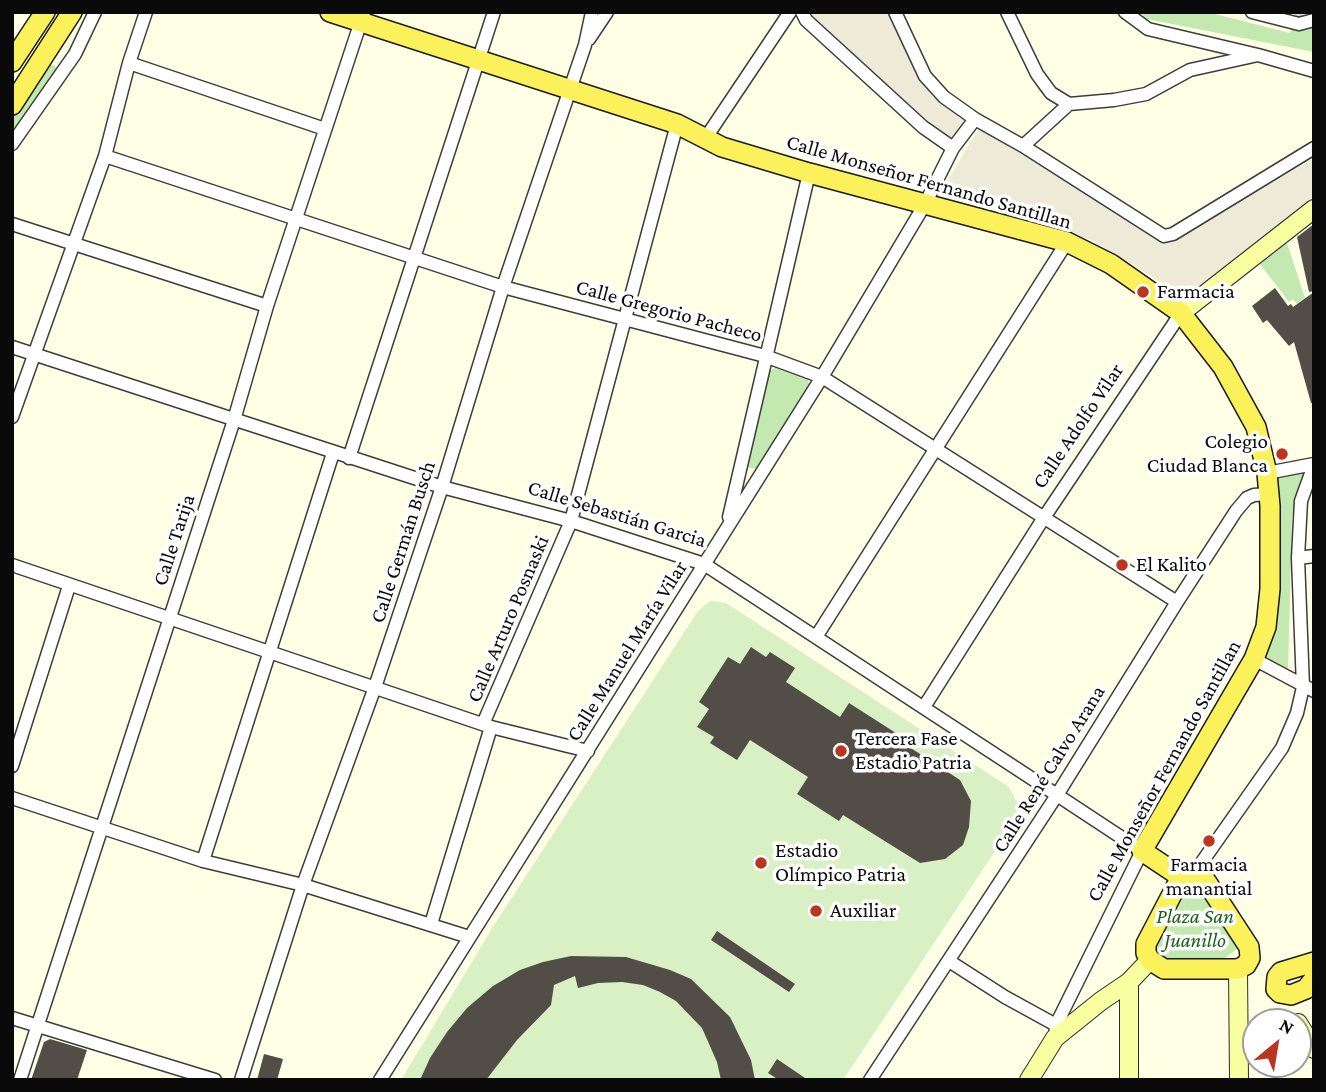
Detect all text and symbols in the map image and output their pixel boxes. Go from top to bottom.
street label: Calle Monseñor Fernando Santillan [784,129,1074,235]
street label: Calle Gregorio Pacheco [573,274,765,348]
place label: Farmacia [1157,279,1235,305]
marker: Farmacia [1135,284,1151,300]
street label: Calle Adolfo Vilar [1027,359,1129,493]
place label: Colegio Ciudad Blanca [1147,429,1268,479]
marker: Colegio Ciudad Blanca [1274,446,1290,462]
street label: Calle Germán Busch [365,458,441,626]
street label: Calle Sebastián Garcia [525,475,709,553]
street label: Calle Tarija [147,491,201,589]
street label: Calle Arturo Posnaski [462,532,554,706]
place label: El Kalito [1136,552,1207,578]
street label: Calle Manuel María Vilar [561,556,693,746]
marker: El Kalito [1114,557,1130,573]
street label: Calle Monseñor Fernando Santillan [1081,636,1247,906]
street label: Calle René Calvo Arana [987,681,1111,857]
place label: Tercera Fase Estadio Patria [855,726,972,776]
marker: Tercera Fase Estadio Patria [833,743,849,759]
marker: Farmacia manantial [1201,833,1217,849]
place label: Estadio Olímpico Patria [775,838,906,888]
place label: Farmacia manantial [1166,852,1252,902]
marker: Estadio Olímpico Patria [753,855,769,871]
place label: Auxiliar [830,898,896,924]
marker: Auxiliar [808,903,824,919]
park label: Plaza San Juanillo [1156,904,1234,954]
north arrow [1242,1008,1312,1078]
text: N [1276,1014,1298,1038]

